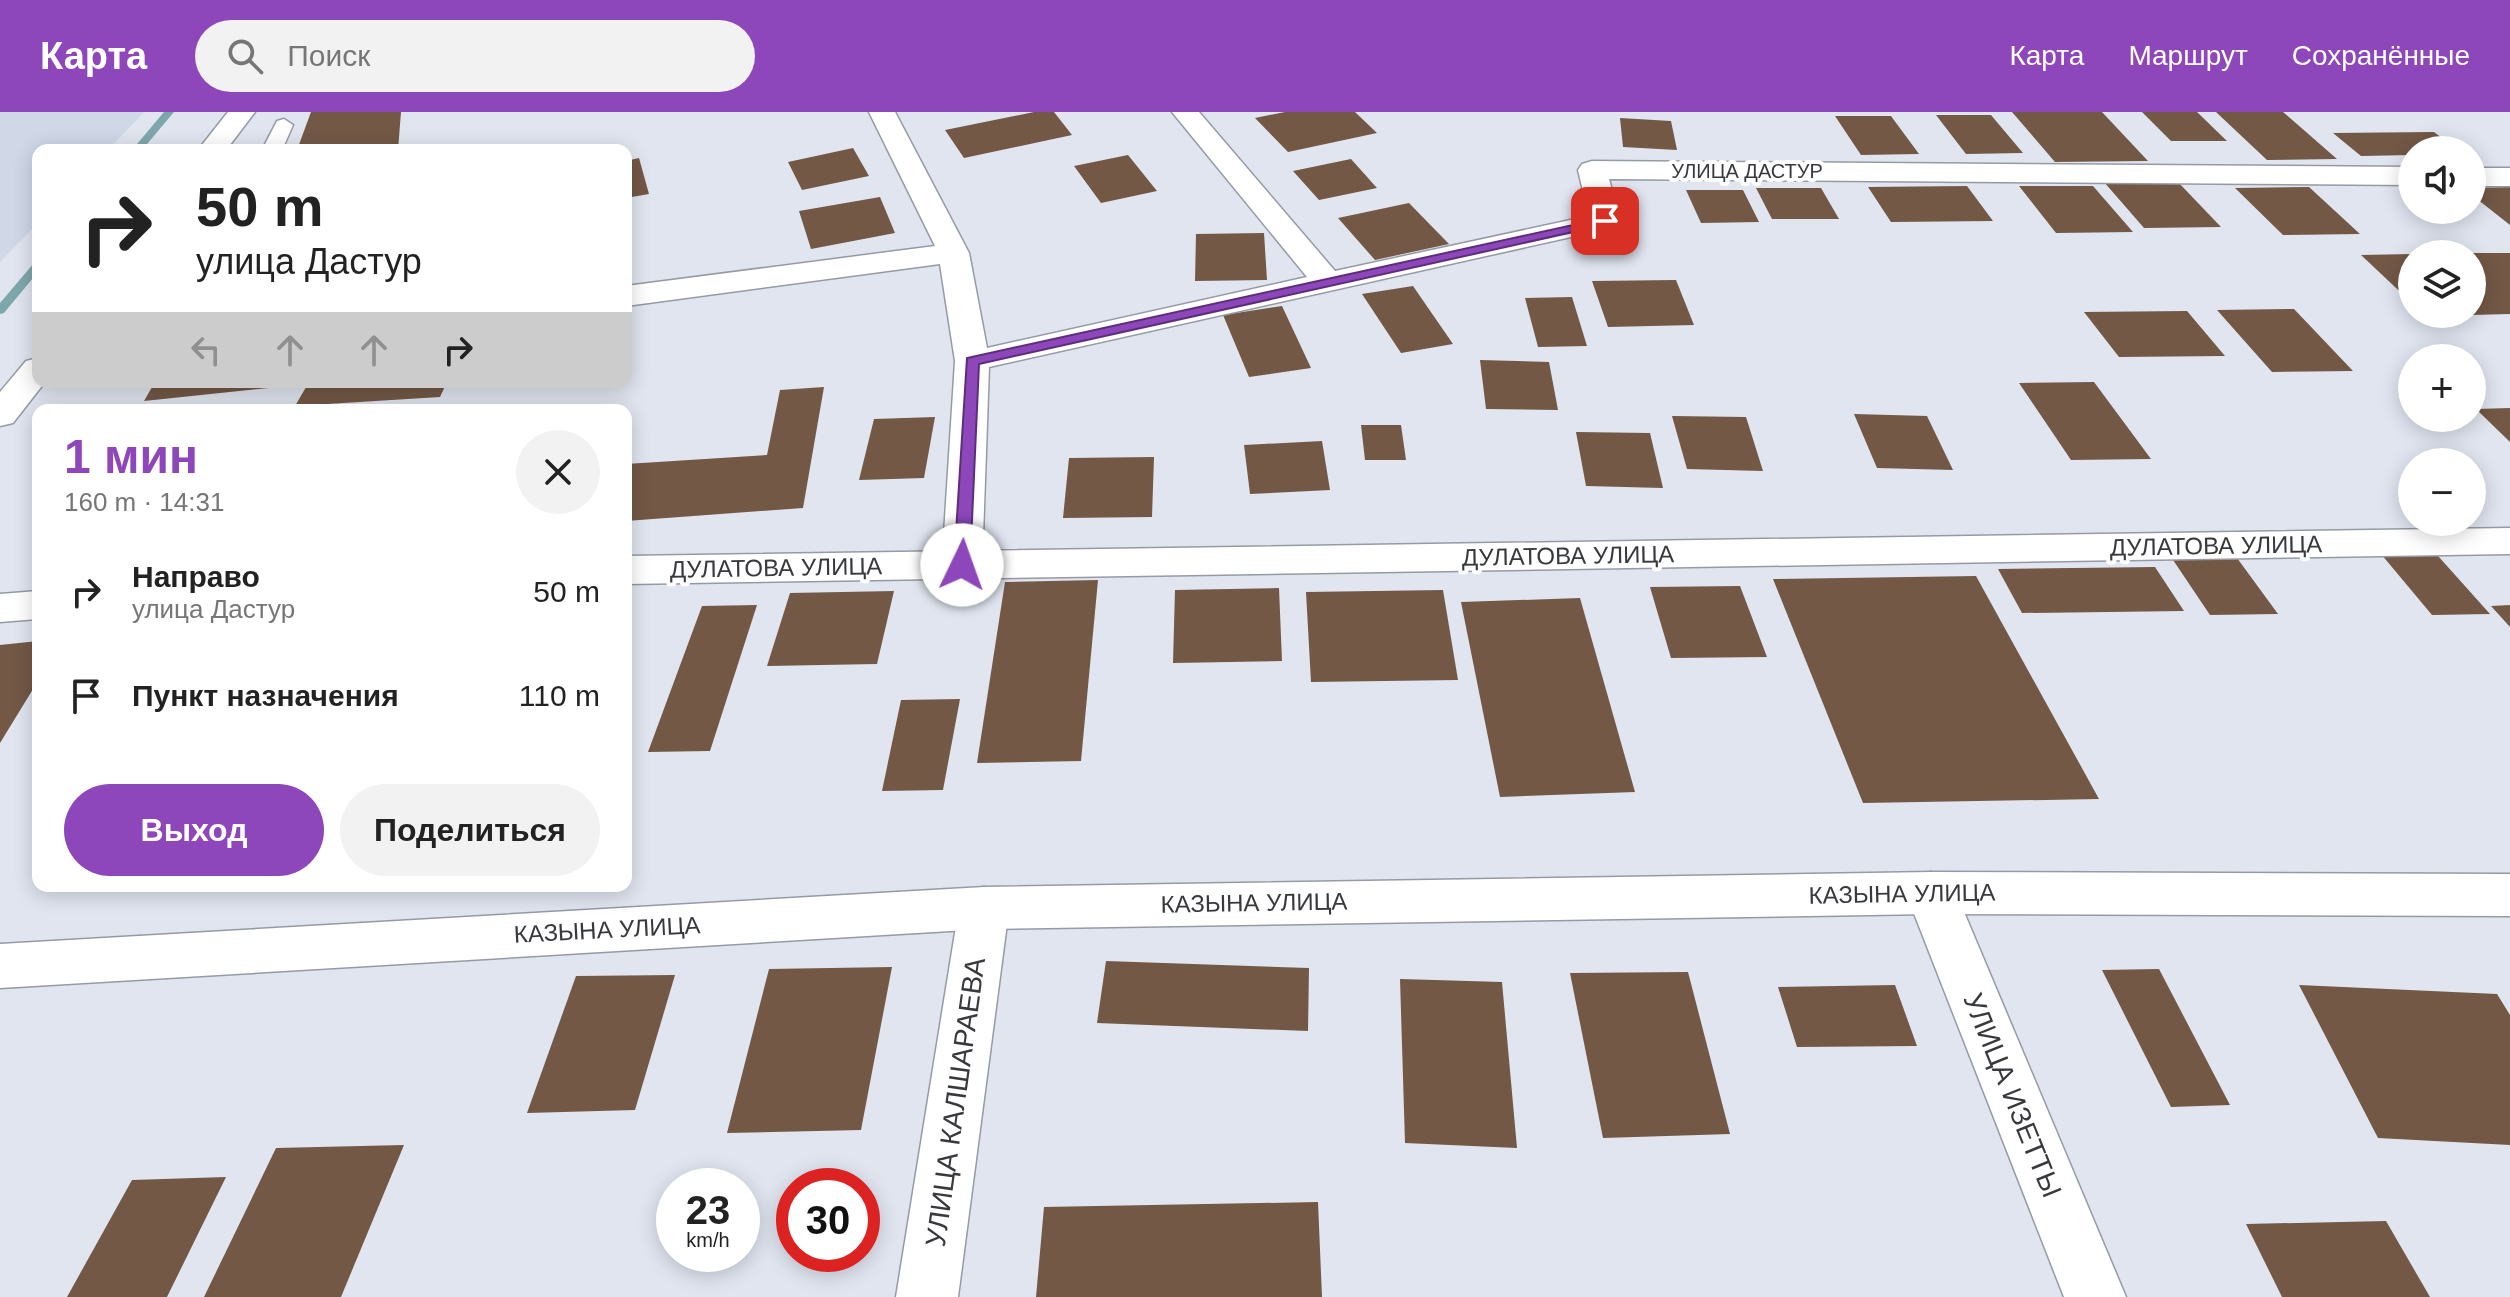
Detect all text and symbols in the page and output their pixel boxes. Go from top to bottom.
search box [195,20,755,92]
icon: search [223,34,267,78]
text: Карта [40,35,147,77]
text: Поиск [287,39,370,72]
text: Карта [2009,40,2084,71]
text: Маршрут [2128,40,2248,71]
text: Сохранённые [2292,40,2470,71]
map controls [2398,136,2486,536]
button: sound [2398,136,2486,224]
street label: УЛИЦА ДАСТУР [1671,160,1823,182]
text: 50 m [196,175,324,238]
icon: right [64,176,168,280]
pin [1571,187,1639,255]
icon: arrive [1583,199,1627,243]
button: layers [2398,240,2486,328]
text: улица Дастур [196,241,422,282]
icon: left [184,328,228,372]
icon: ahead [268,328,312,372]
icon: ahead [352,328,396,372]
icon: right [436,328,480,372]
button: + [2398,344,2486,432]
text: 1 мин [64,430,198,483]
button: close [516,430,600,514]
button: − [2398,448,2486,536]
text: 160 m · 14:31 [64,487,224,517]
position arrow [920,523,1004,607]
street label: ДУЛАТОВА УЛИЦА [2110,530,2322,561]
street label: ДУЛАТОВА УЛИЦА [1462,540,1674,571]
street label: ДУЛАТОВА УЛИЦА [670,552,882,583]
text: Направо [132,560,260,593]
icon: right [64,570,108,614]
text: 50 m [533,575,600,608]
text: улица Дастур [132,594,295,624]
icon: arrive [64,674,108,718]
text: Пункт назначения [132,679,399,712]
text: 110 m [519,679,600,712]
button: Выход [64,784,324,876]
button: Поделиться [340,784,600,876]
street label: КАЗЫНА УЛИЦА [1808,878,1996,909]
street label: КАЗЫНА УЛИЦА [1160,887,1348,918]
street label: КАЗЫНА УЛИЦА [513,911,701,948]
street label: УЛИЦА КАЛШАРАЕВА [920,955,991,1249]
street label: УЛИЦА ИЗЕТТЫ [1957,989,2068,1202]
speed limit sign: 30 [776,1168,880,1272]
text: 23 [686,1188,730,1232]
text: km/h [686,1229,730,1251]

